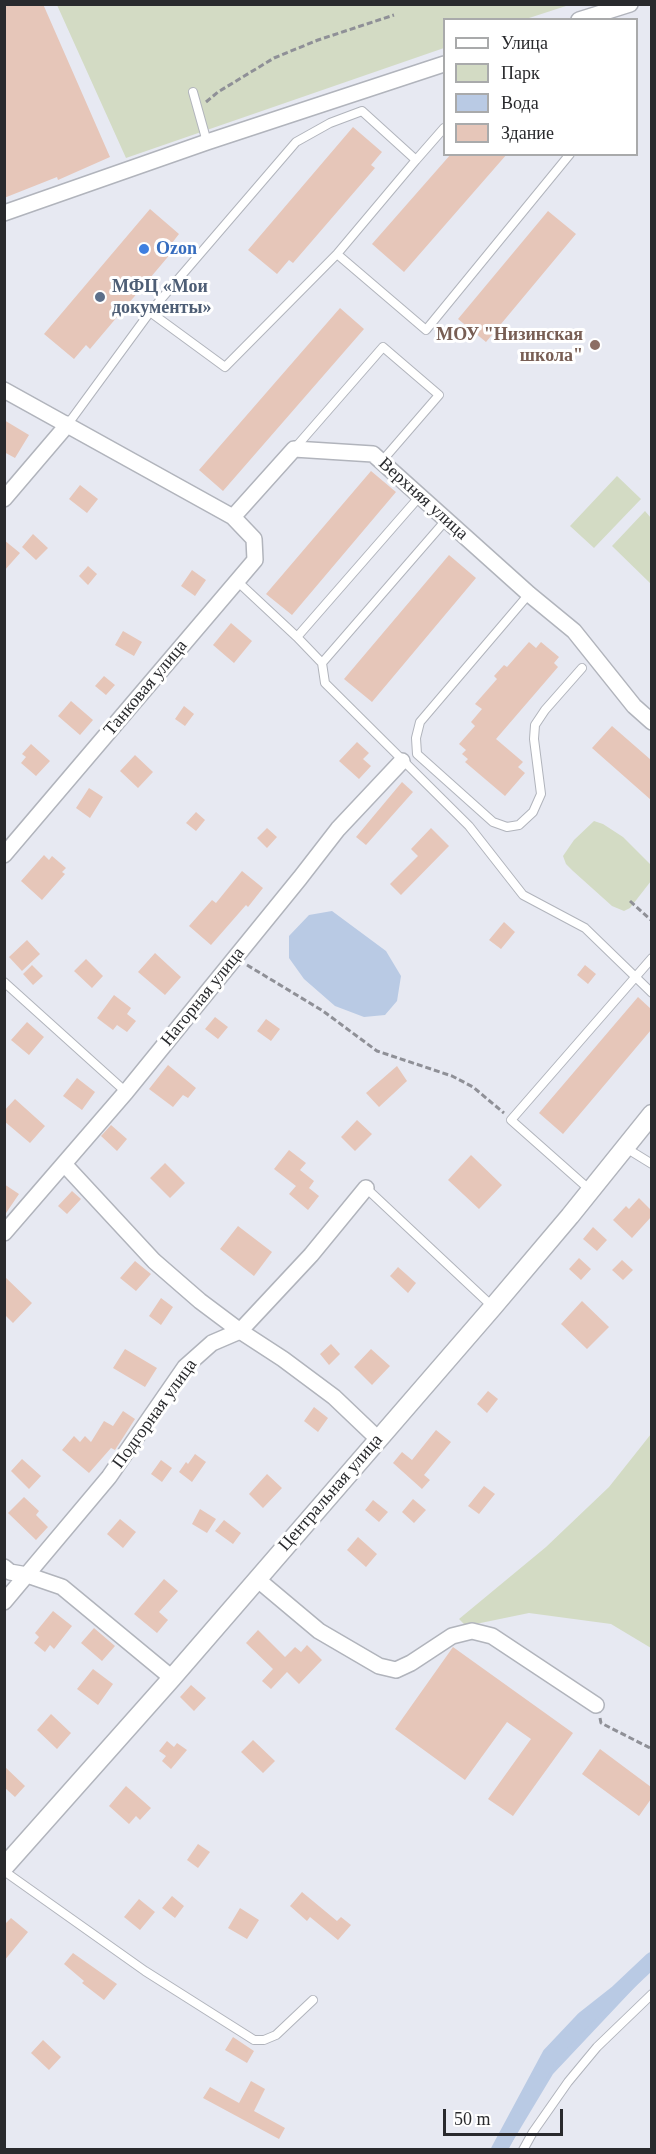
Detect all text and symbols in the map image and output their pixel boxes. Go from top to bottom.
legend [443,18,638,156]
text: Улица [501,33,548,53]
text: Парк [501,63,540,83]
text: Вода [501,93,539,113]
text: Здание [501,123,554,143]
place label: Ozon [156,238,197,260]
marker: Ozon [137,242,151,256]
place label: МФЦ «Мои документы» [112,276,212,318]
marker: МФЦ «Мои документы» [93,290,107,304]
place label: МОУ "Низинская школа" [436,324,583,366]
marker: МОУ "Низинская школа" [588,338,602,352]
street label: Верхняя улица [374,453,472,545]
street label: Танковая улица [100,636,192,740]
street label: Нагорная улица [157,943,249,1051]
street label: Подгорная улица [108,1355,202,1473]
street label: Центральная улица [274,1430,388,1556]
scale bar [446,2097,566,2135]
text: 50 m [454,2109,491,2129]

